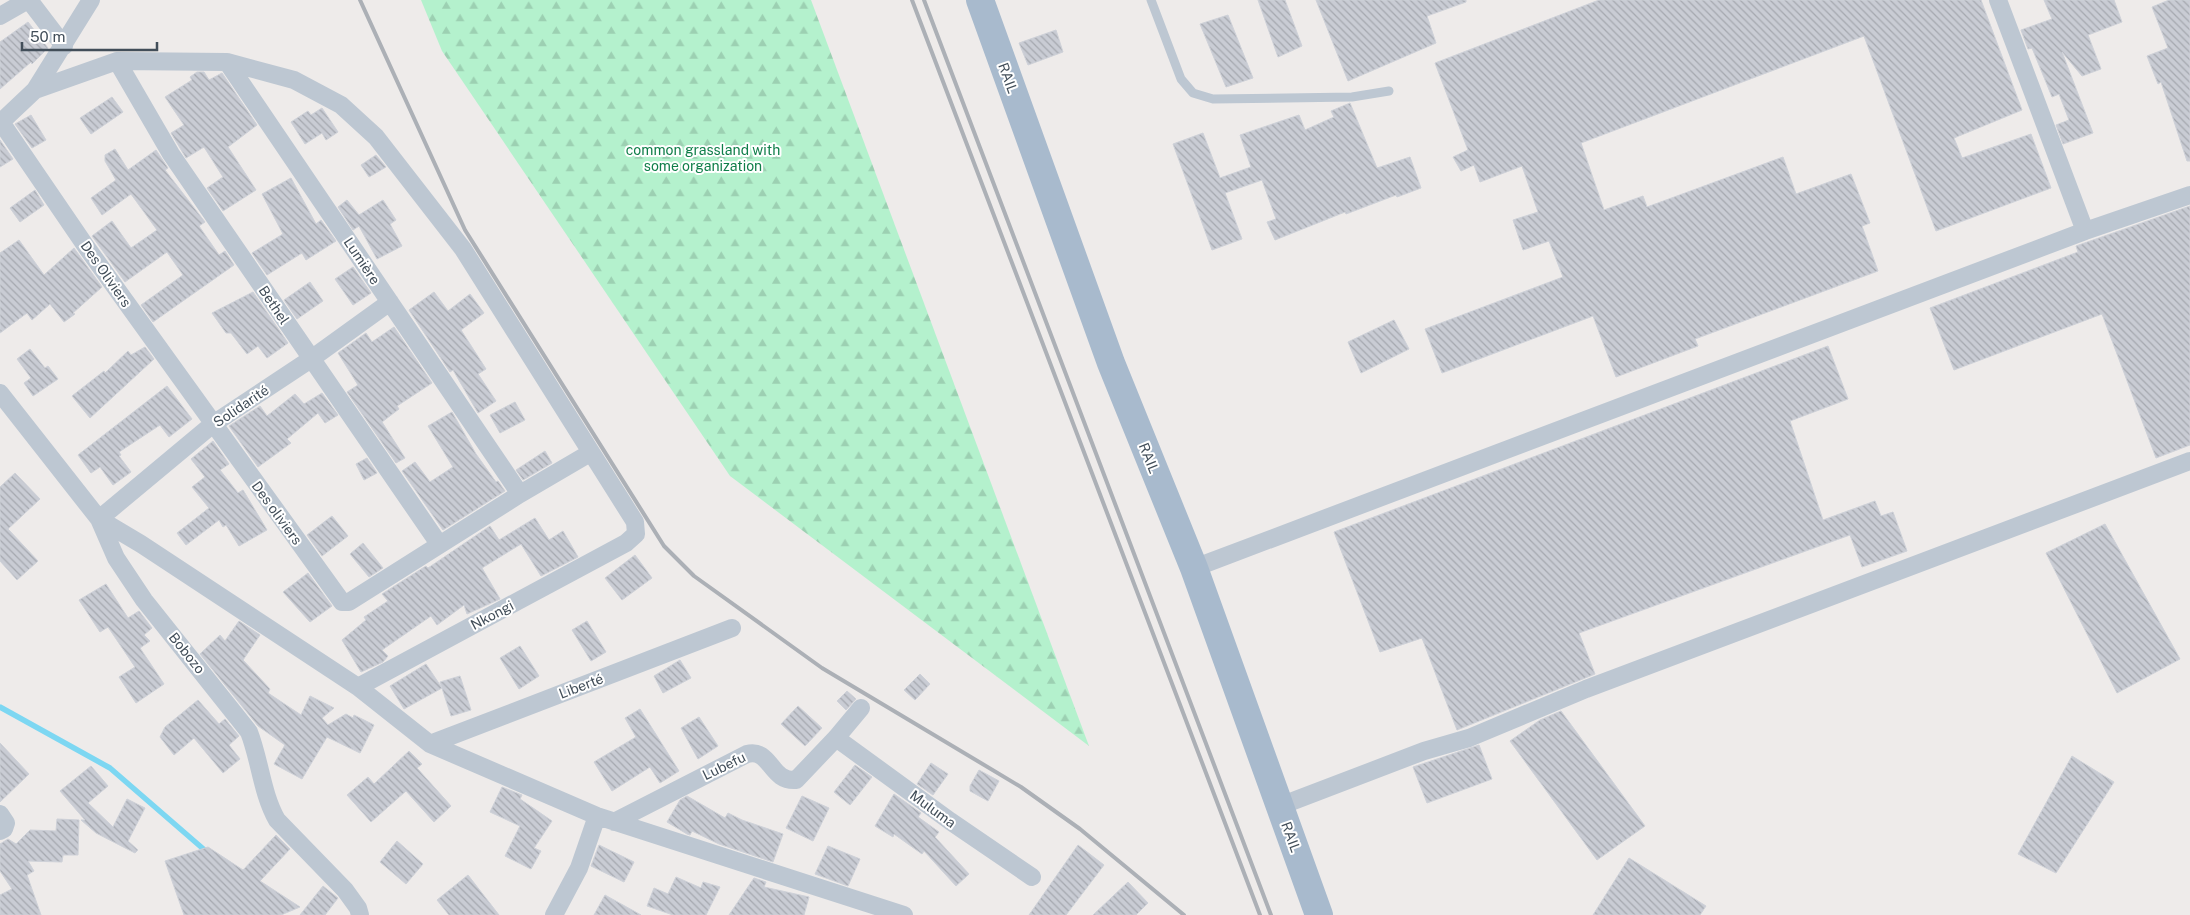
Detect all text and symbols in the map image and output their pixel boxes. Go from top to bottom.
scale bar [22,20,158,52]
text: 50 m [30,28,65,45]
street label: RAIL [995,60,1021,96]
park label: common grassland with some organization [626,142,780,174]
street label: Lumière [341,234,384,288]
street label: Des Oliviers [77,238,135,310]
street label: Bethel [255,283,293,327]
street label: Solidarité [210,382,272,430]
street label: RAIL [1136,440,1162,476]
street label: Des oliviers [249,478,305,548]
street label: Nkongi [468,597,516,633]
street label: Bobozo [166,629,208,677]
street label: Liberté [556,670,606,702]
street label: Lubefu [700,749,748,783]
street label: Muluma [907,787,959,831]
street label: RAIL [1278,819,1304,855]

